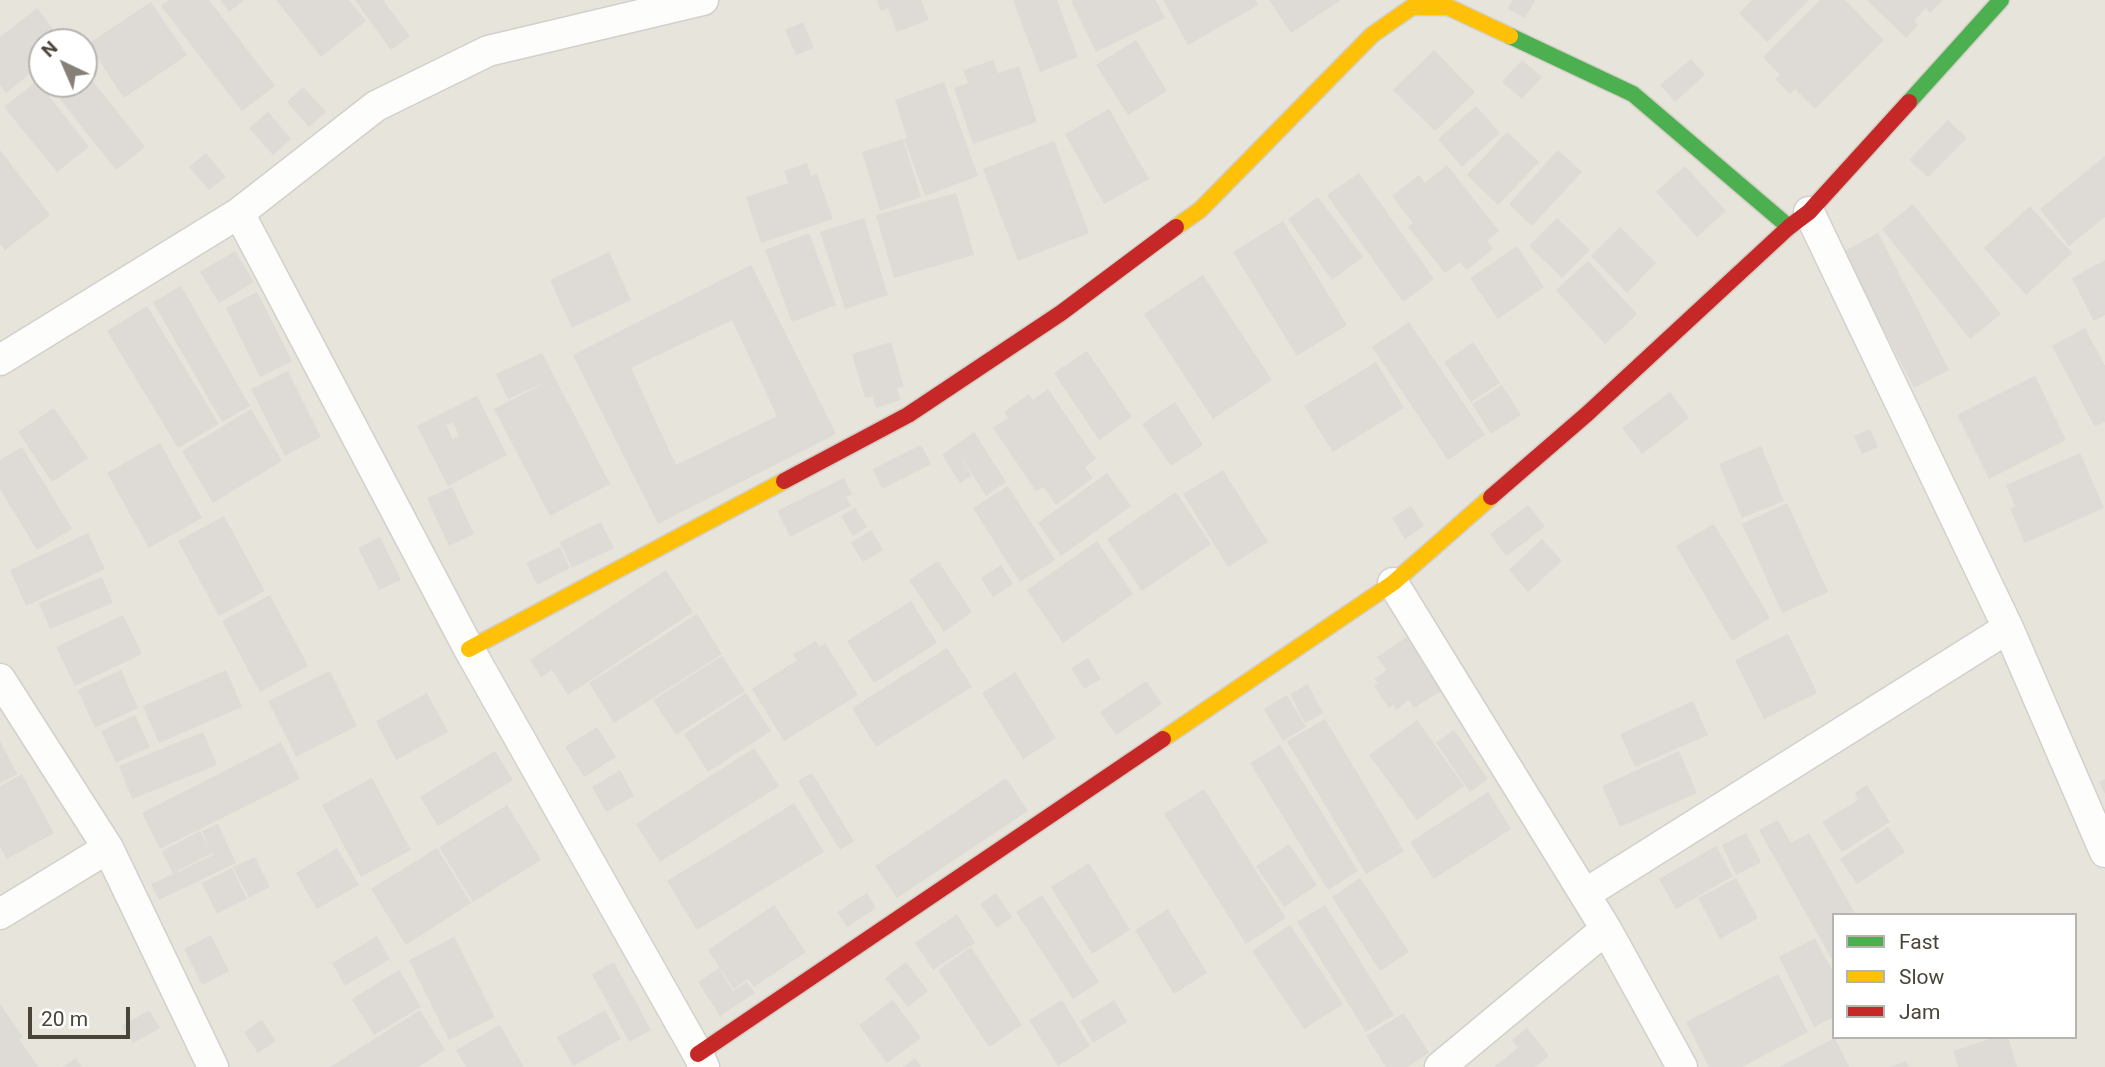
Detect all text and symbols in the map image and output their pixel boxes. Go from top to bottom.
north arrow [28,28,98,98]
text: N [37,36,62,62]
legend [1832,913,2077,1039]
text: Fast [1899,930,1939,954]
text: Slow [1899,965,1944,989]
scale bar [32,993,133,1038]
text: Jam [1899,1000,1940,1024]
text: 20 m [41,1007,88,1031]

